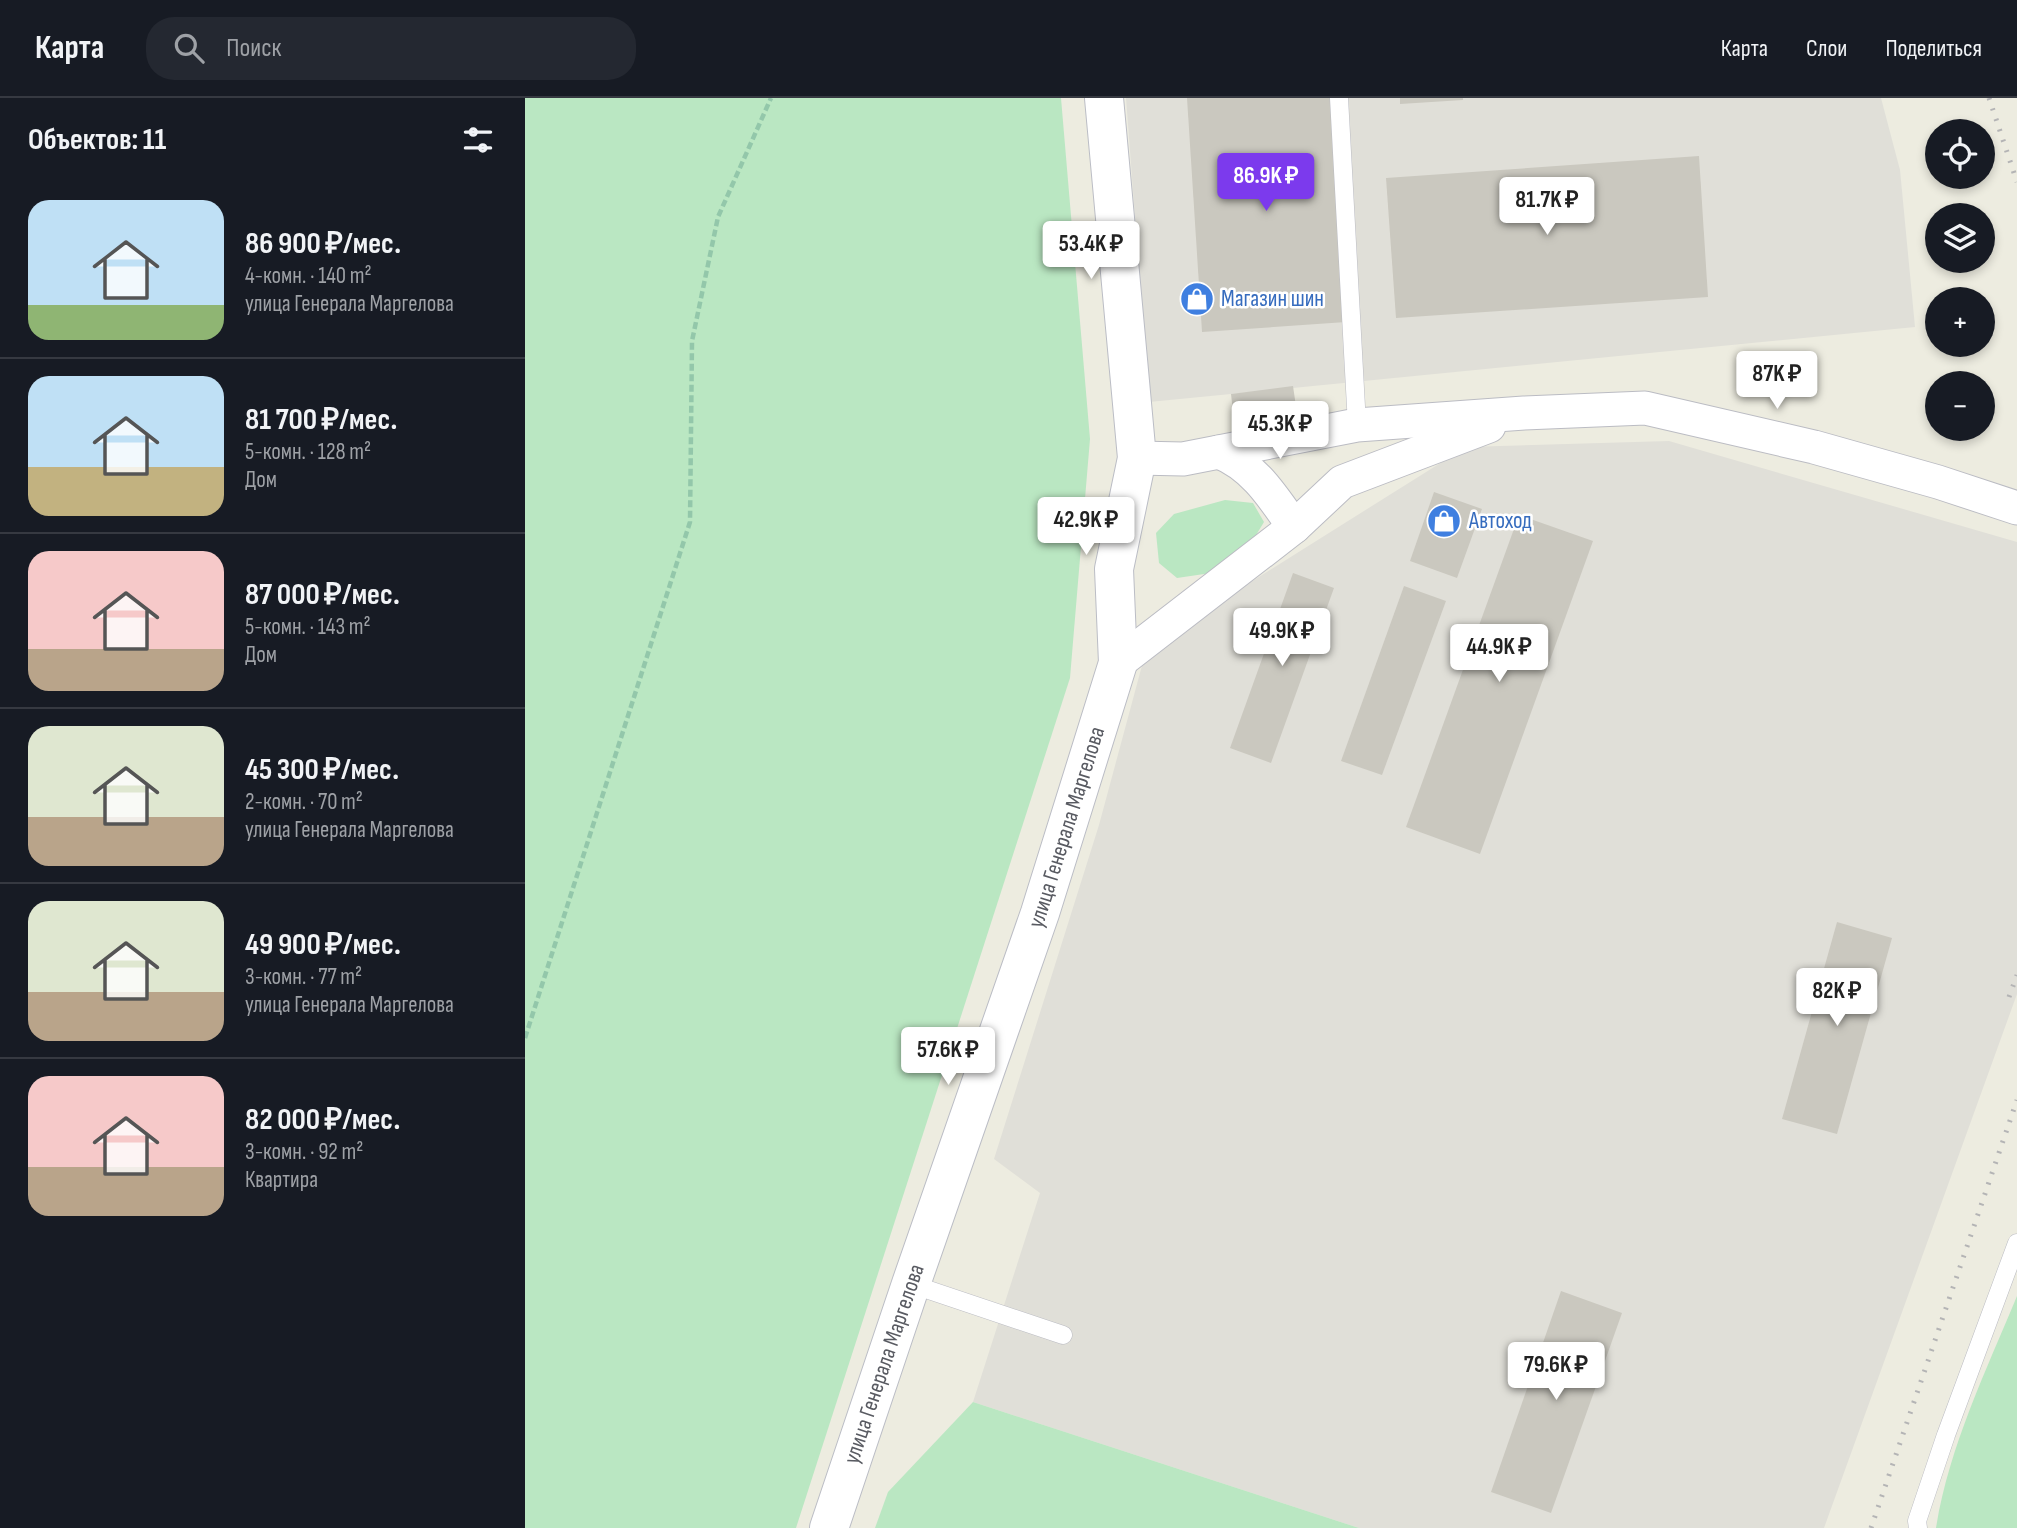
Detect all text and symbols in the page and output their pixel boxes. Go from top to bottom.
search box [146,17,636,80]
text: Карта [35,28,104,68]
icon: search [170,29,208,67]
text: Поиск [226,33,281,64]
text: Карта [1721,34,1768,63]
text: Слои [1806,34,1847,63]
text: Поделиться [1885,34,1982,63]
map controls [1925,119,1995,441]
button: locate [1925,119,1995,189]
icon: filters [459,121,497,159]
text: Объектов: 11 [28,122,166,158]
pin: 86.9K ₽ [1201,153,1331,213]
text: 86.9K ₽ [1233,162,1299,190]
pin: 81.7K ₽ [1482,178,1612,237]
text: 81.7K ₽ [1515,186,1579,214]
button: layers [1925,203,1995,273]
pin: 53.4K ₽ [1026,222,1156,281]
text: 86 900 ₽/мес. [245,226,401,262]
icon: home [84,228,168,312]
text: 53.4K ₽ [1059,230,1123,258]
text: 4-комн. · 140 m² [245,262,372,290]
shop icon: Магазин шин [1178,280,1216,318]
place label: Магазин шин [1221,285,1324,313]
button: + [1925,287,1995,357]
text: улица Генерала Маргелова [245,290,454,318]
pin: 87K ₽ [1728,352,1826,411]
text: 87K ₽ [1752,360,1802,388]
button: − [1925,371,1995,441]
text: 81 700 ₽/мес. [245,402,397,438]
pin: 45.3K ₽ [1215,402,1345,461]
icon: home [84,404,168,488]
text: 45.3K ₽ [1248,410,1312,438]
text: 5-комн. · 128 m² [245,438,371,466]
text: Дом [245,466,277,494]
pin: 42.9K ₽ [1021,498,1151,557]
shop icon: Автоход [1425,502,1463,540]
text: 42.9K ₽ [1054,506,1118,534]
place label: Автоход [1468,507,1532,535]
text: 87 000 ₽/мес. [245,577,400,613]
icon: home [84,579,168,663]
pin: 49.9K ₽ [1217,608,1347,668]
text: 5-комн. · 143 m² [245,613,371,641]
text: 49.9K ₽ [1249,617,1315,645]
pin: 44.9K ₽ [1434,624,1564,684]
text: 44.9K ₽ [1466,633,1532,661]
text: Дом [245,641,277,669]
street label: улица Генерала Маргелова [1022,723,1111,931]
text: 45 300 ₽/мес. [245,752,399,788]
icon: home [84,754,168,838]
text: 2-комн. · 70 m² [245,788,363,816]
text: улица Генерала Маргелова [245,816,454,844]
text: 49 900 ₽/мес. [245,927,401,963]
icon: home [84,929,168,1013]
text: 3-комн. · 77 m² [245,963,362,991]
pin: 82K ₽ [1788,968,1886,1028]
text: 82K ₽ [1812,977,1862,1005]
text: улица Генерала Маргелова [245,991,454,1019]
pin: 57.6K ₽ [883,1028,1013,1087]
text: 57.6K ₽ [917,1036,979,1064]
text: 82 000 ₽/мес. [245,1102,400,1138]
icon: home [84,1104,168,1188]
text: 3-комн. · 92 m² [245,1138,363,1166]
text: Квартира [245,1166,318,1194]
street label: улица Генерала Маргелова [838,1260,931,1468]
pin: 79.6K ₽ [1491,1342,1621,1402]
text: 79.6K ₽ [1524,1351,1588,1379]

